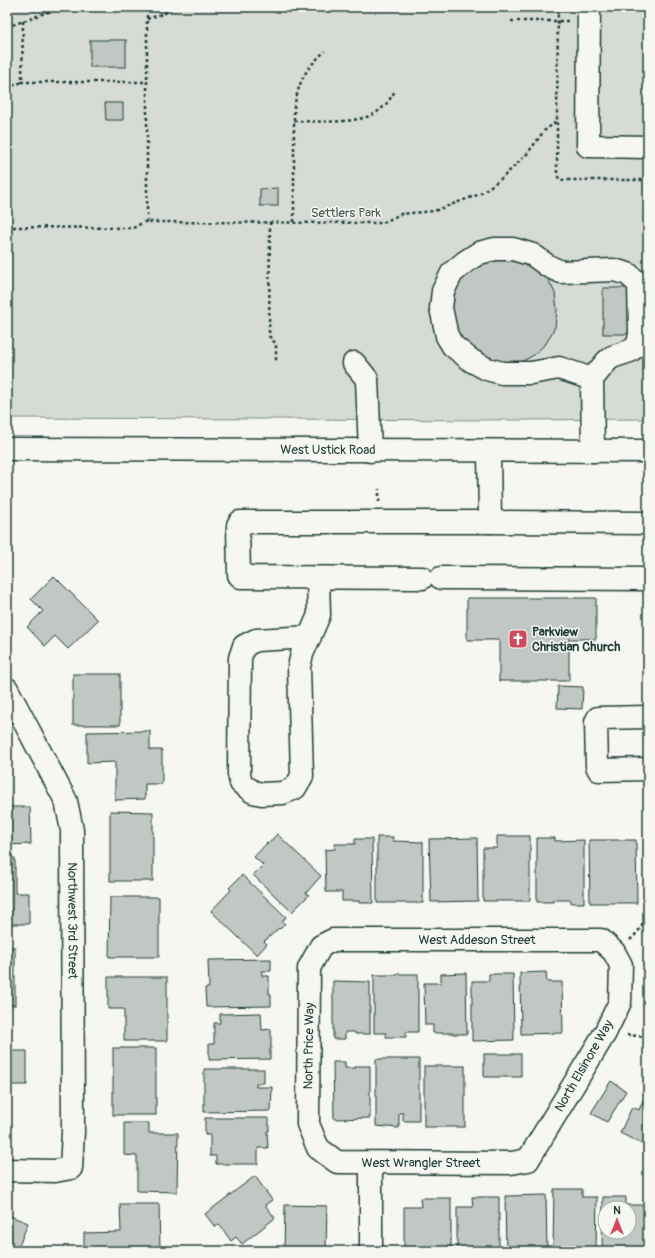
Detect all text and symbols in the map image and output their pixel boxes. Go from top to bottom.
park label: Settlers Park [311,205,382,221]
street label: West Ustick Road [280,442,376,458]
place label: Parkview Christian Church [532,624,620,655]
church icon: Parkview Christian Church [507,628,529,650]
street label: Northwest 3rd Street [64,862,80,980]
street label: West Addeson Street [418,932,536,948]
street label: North Price Way [300,1002,318,1090]
street label: North Elsinore Way [551,1017,617,1115]
street label: West Wrangler Street [362,1155,481,1171]
north arrow [597,1200,637,1240]
text: N [613,1204,621,1217]

